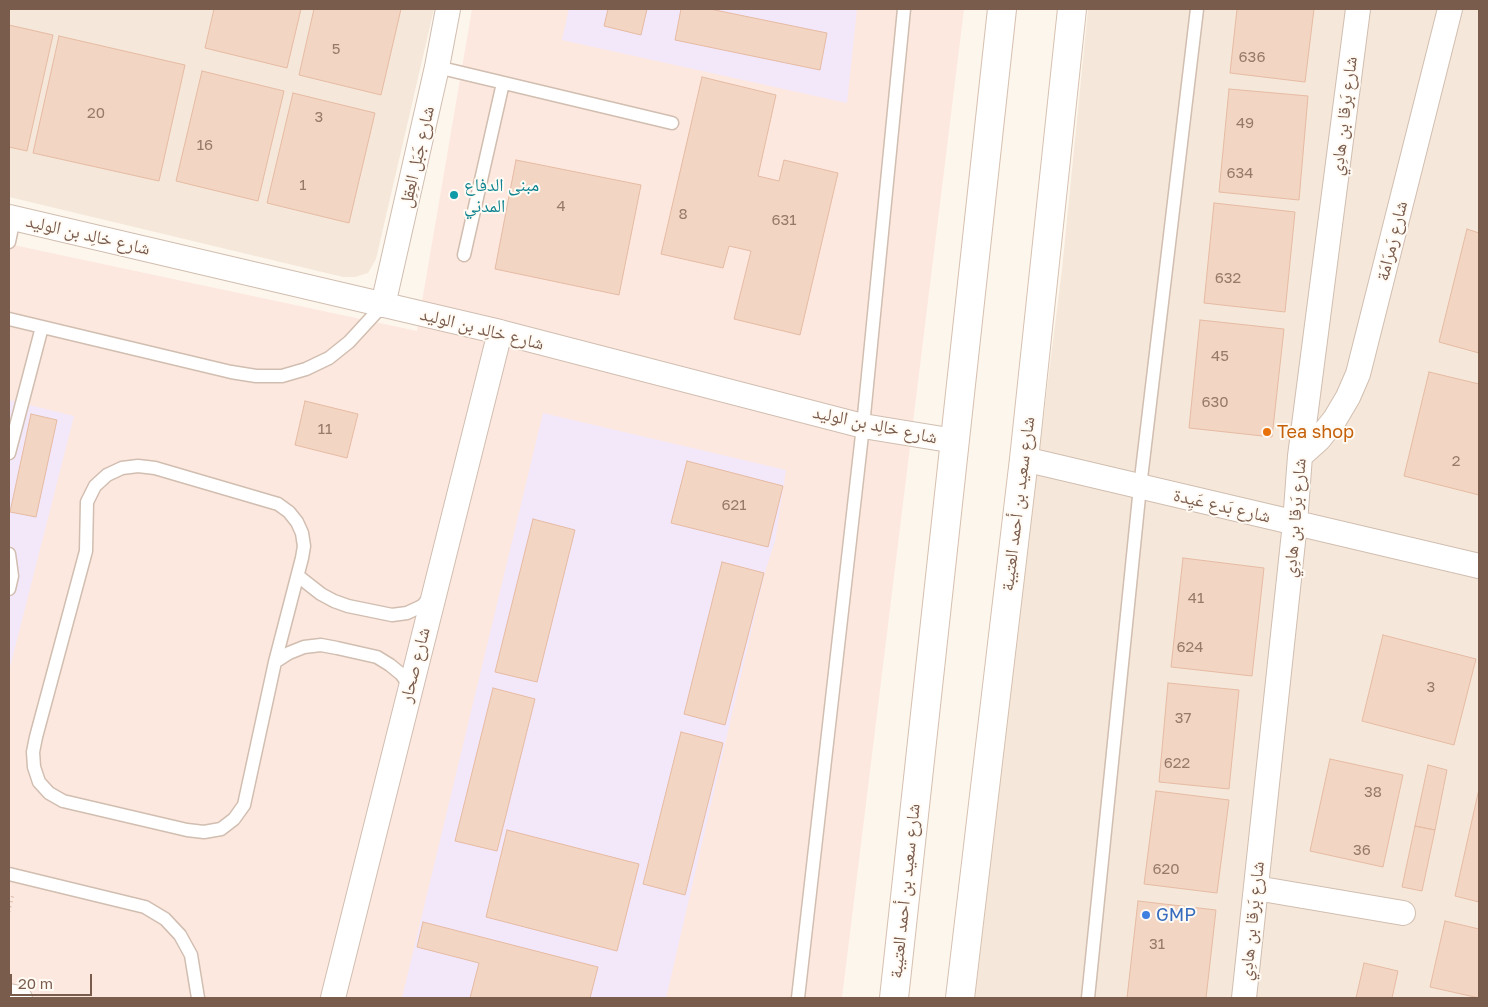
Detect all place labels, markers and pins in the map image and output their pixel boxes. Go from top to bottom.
place label: مبنى الدفاع المدني [464,174,539,216]
marker: مبنى الدفاع المدني [448,189,460,201]
place label: Tea shop [1277,421,1354,443]
marker: Tea shop [1261,426,1273,438]
place label: GMP [1156,904,1196,926]
marker: GMP [1140,909,1152,921]

